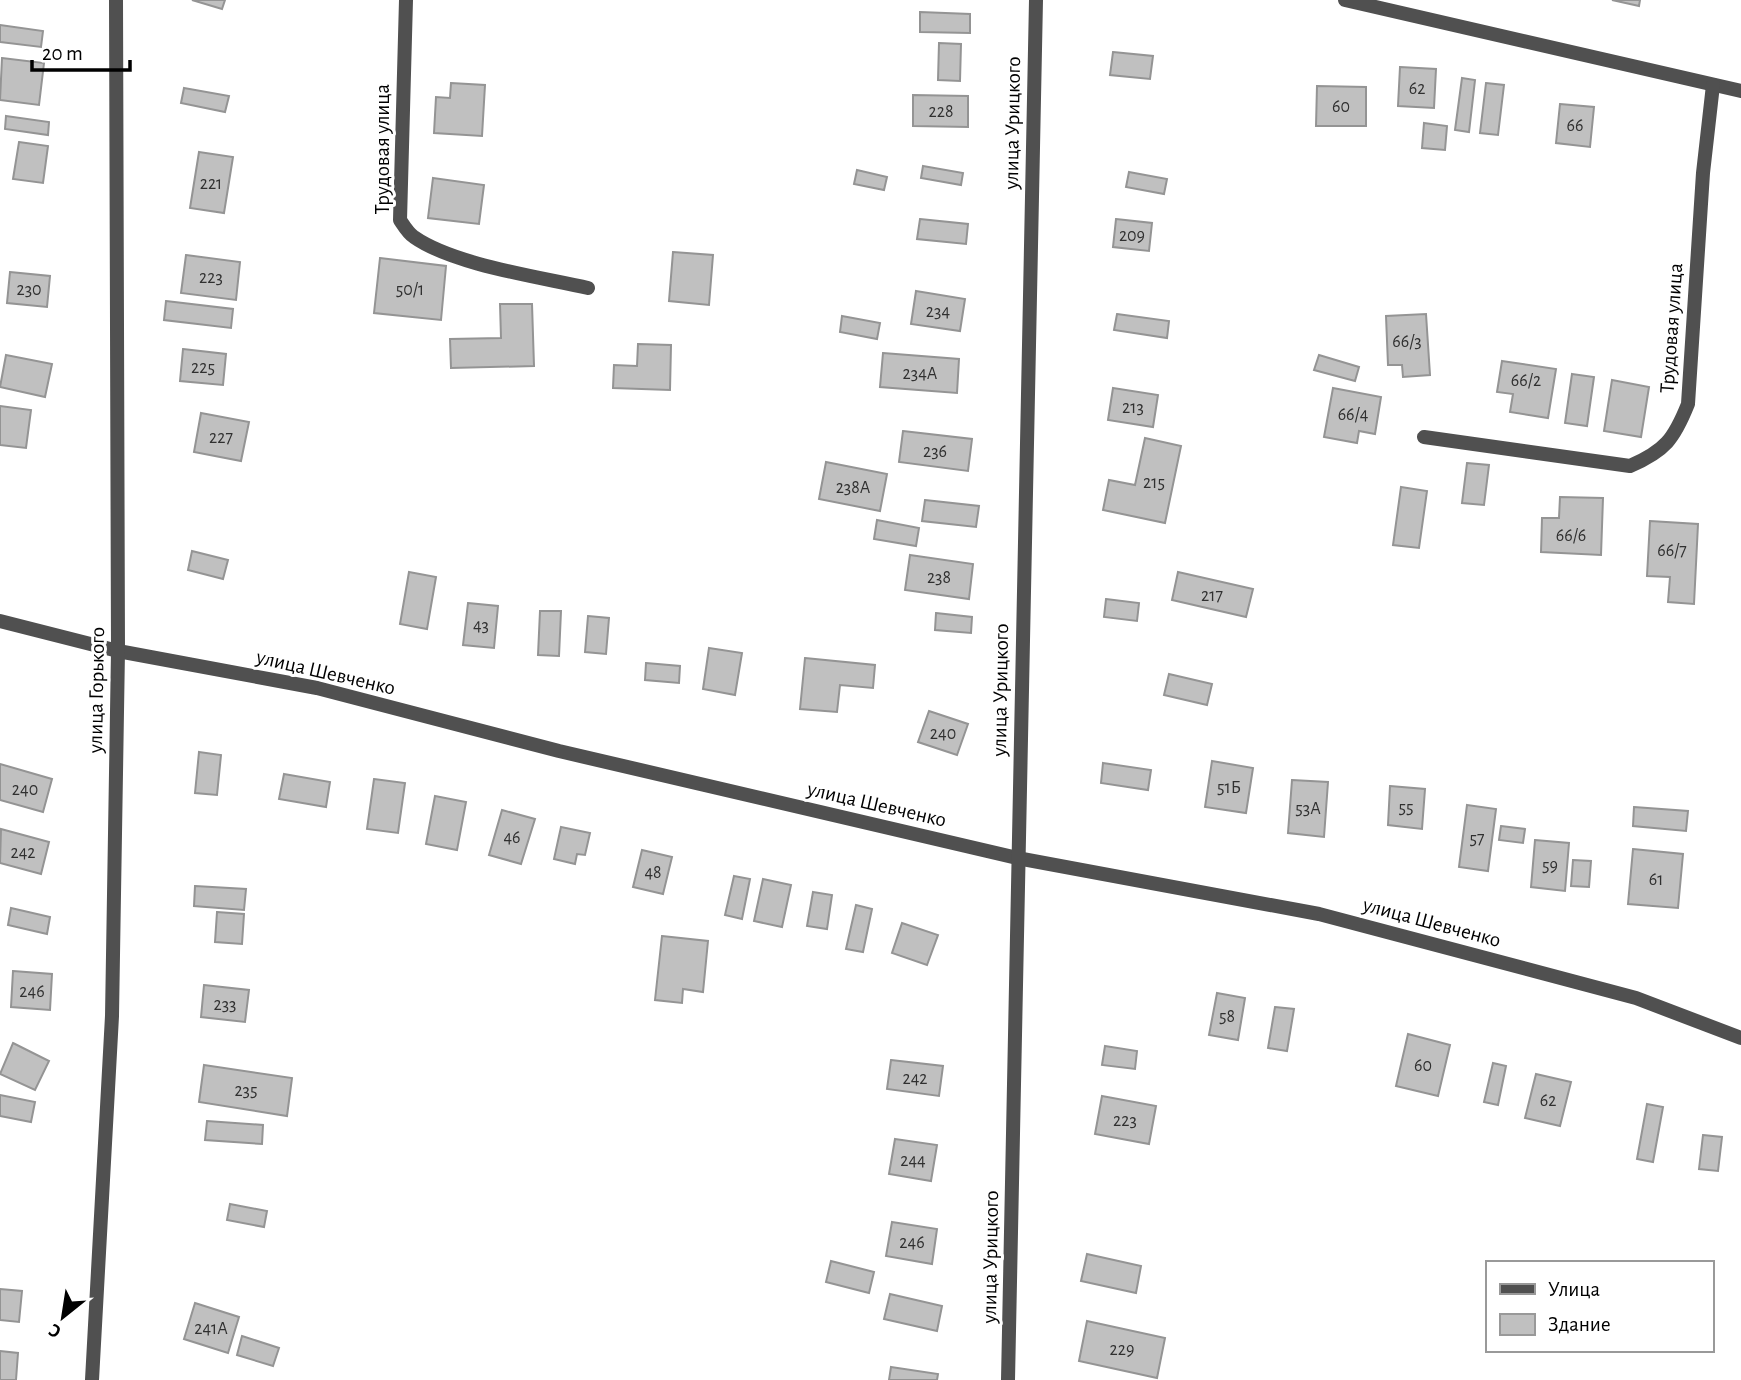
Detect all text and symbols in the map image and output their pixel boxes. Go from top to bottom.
scale bar [32,28,130,72]
text: 20 m [42,43,83,64]
street label: улица Урицкого [1001,56,1024,191]
house number: 62 [1409,80,1425,98]
street label: Трудовая улица [372,83,393,214]
house number: 60 [1332,98,1350,116]
house number: 228 [929,103,953,121]
house number: 66 [1567,117,1583,135]
house number: 221 [200,175,222,193]
house number: 209 [1119,227,1145,245]
street label: Трудовая улица [1656,262,1687,394]
house number: 223 [199,269,223,287]
house number: 230 [16,281,42,299]
house number: 50/1 [396,281,424,299]
house number: 234 [926,303,950,321]
house number: 66/3 [1392,333,1422,351]
house number: 225 [191,359,215,377]
house number: 234А [903,365,938,383]
house number: 66/2 [1511,372,1541,390]
house number: 213 [1122,399,1144,417]
house number: 66/4 [1338,406,1369,424]
house number: 227 [209,429,233,447]
house number: 236 [923,443,947,461]
house number: 215 [1143,474,1165,492]
house number: 238А [836,479,871,497]
house number: 66/6 [1556,527,1586,545]
house number: 66/7 [1657,542,1687,560]
house number: 238 [927,569,951,587]
house number: 217 [1201,587,1223,605]
house number: 43 [473,617,489,635]
street label: улица Урицкого [989,623,1012,758]
street label: улица Горького [85,627,108,754]
street label: улица Шевченко [253,646,397,699]
house number: 240 [930,725,956,743]
street label: улица Шевченко [804,778,948,831]
house number: 51Б [1217,779,1241,797]
house number: 240 [12,781,38,799]
house number: 55 [1398,799,1414,817]
house number: 53А [1295,800,1321,818]
house number: 46 [503,829,521,847]
house number: 57 [1469,830,1485,848]
house number: 242 [10,844,36,862]
house number: 59 [1542,857,1558,875]
house number: 48 [644,864,662,882]
house number: 61 [1649,871,1663,889]
street label: улица Шевченко [1360,894,1503,951]
house number: 246 [19,983,45,1001]
house number: 233 [213,996,237,1014]
house number: 58 [1219,1008,1235,1026]
house number: 60 [1414,1057,1432,1075]
house number: 242 [902,1070,928,1088]
house number: 235 [234,1082,258,1100]
house number: 62 [1540,1092,1556,1110]
house number: 223 [1113,1112,1137,1130]
house number: 244 [900,1152,926,1170]
street label: улица Урицкого [979,1190,1002,1325]
house number: 246 [899,1234,925,1252]
legend [1486,1261,1713,1352]
text: Улица [1548,1279,1601,1300]
north arrow [28,1282,98,1352]
text: Здание [1548,1314,1611,1335]
text: С [46,1320,65,1341]
house number: 241А [194,1320,228,1338]
house number: 229 [1110,1341,1134,1359]

